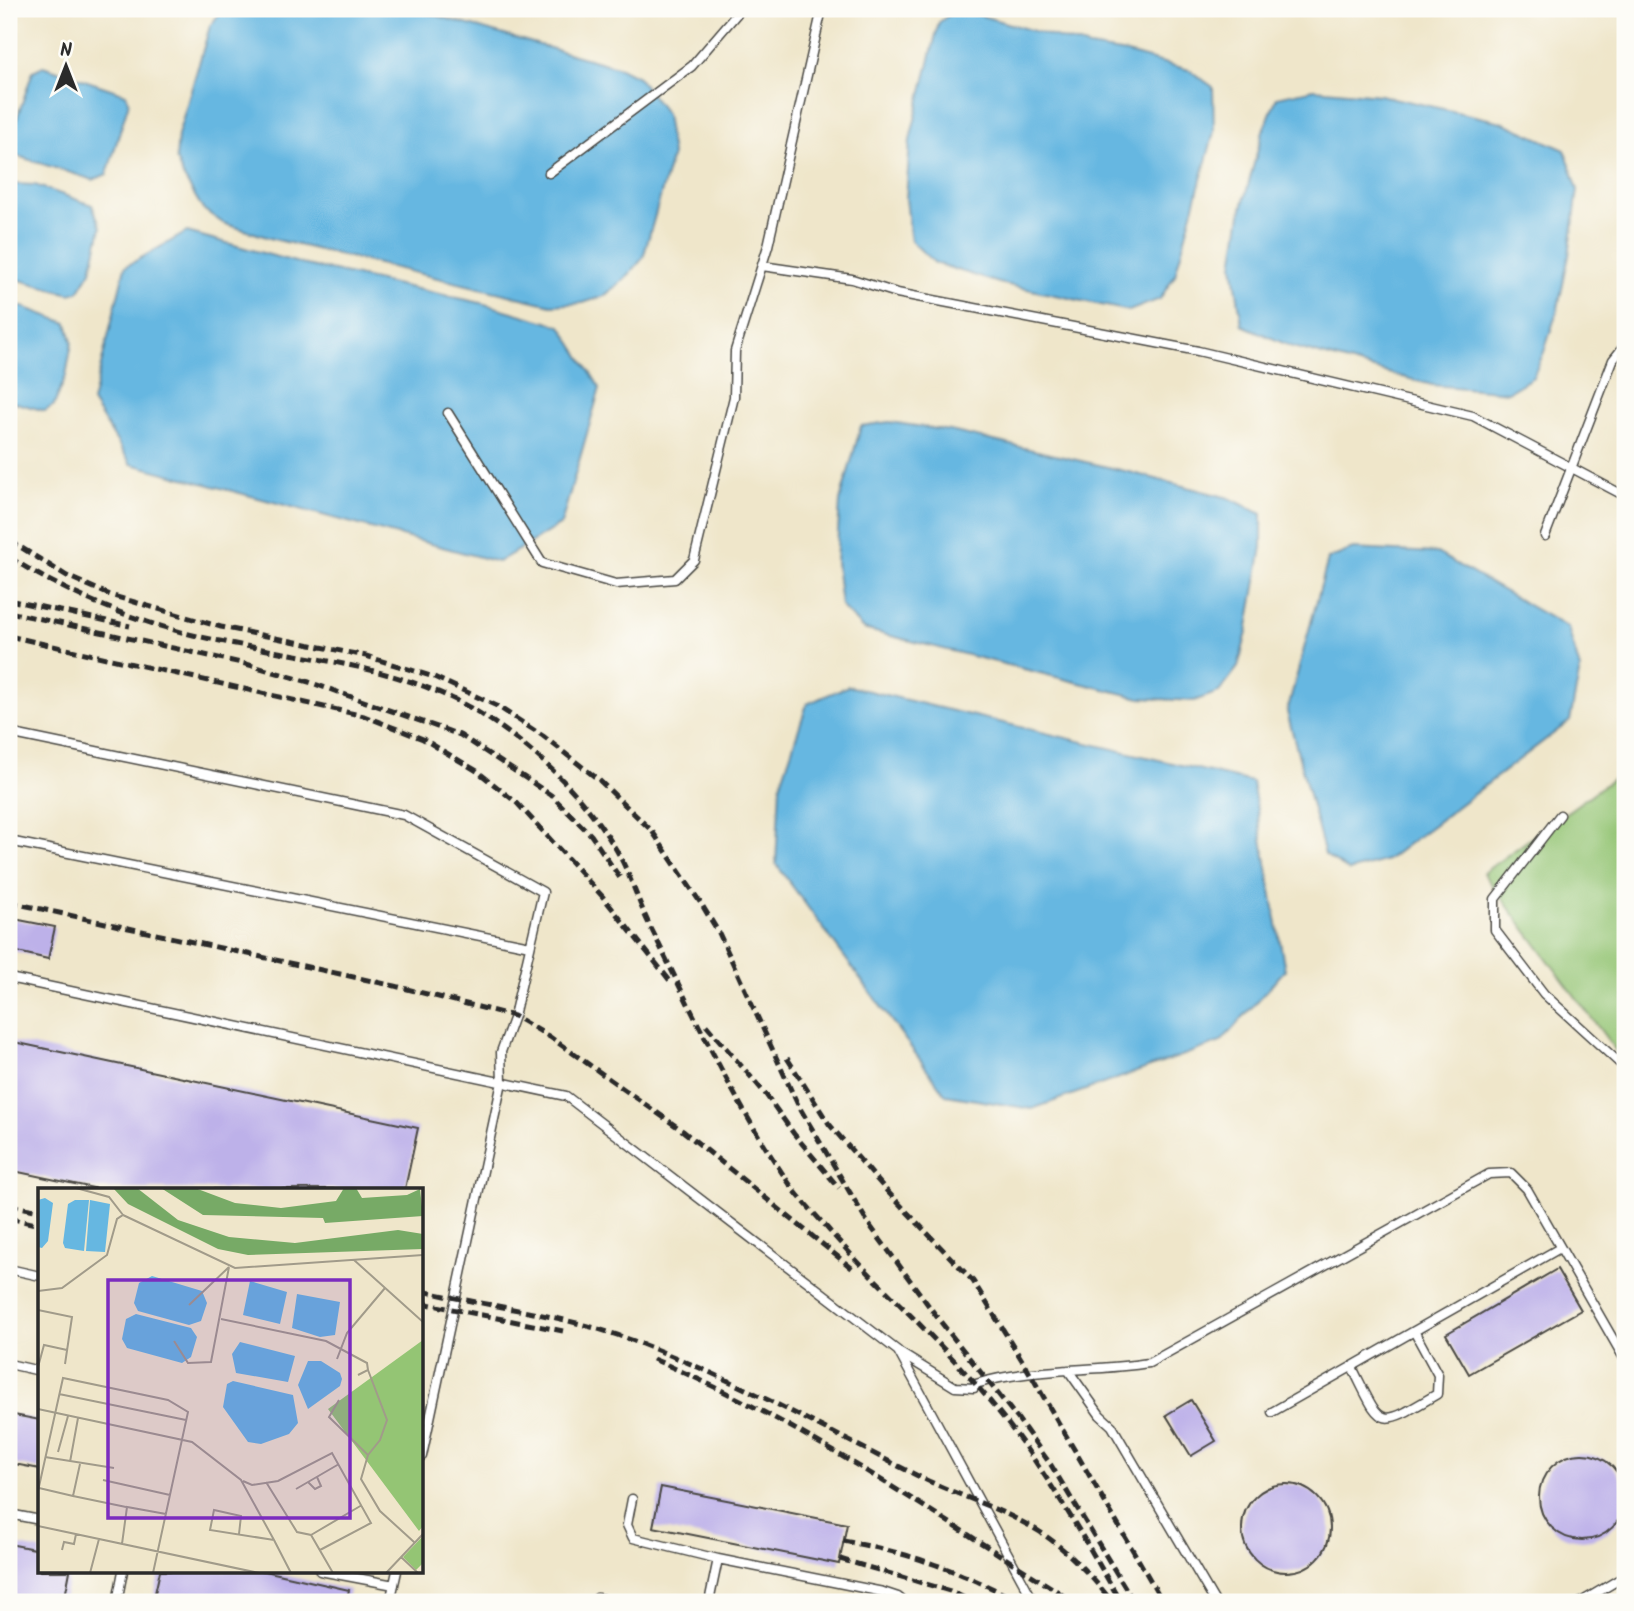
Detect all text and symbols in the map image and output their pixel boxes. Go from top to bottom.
north arrow [32,32,102,102]
text: N [60,36,72,66]
inset map [38,1188,424,1572]

